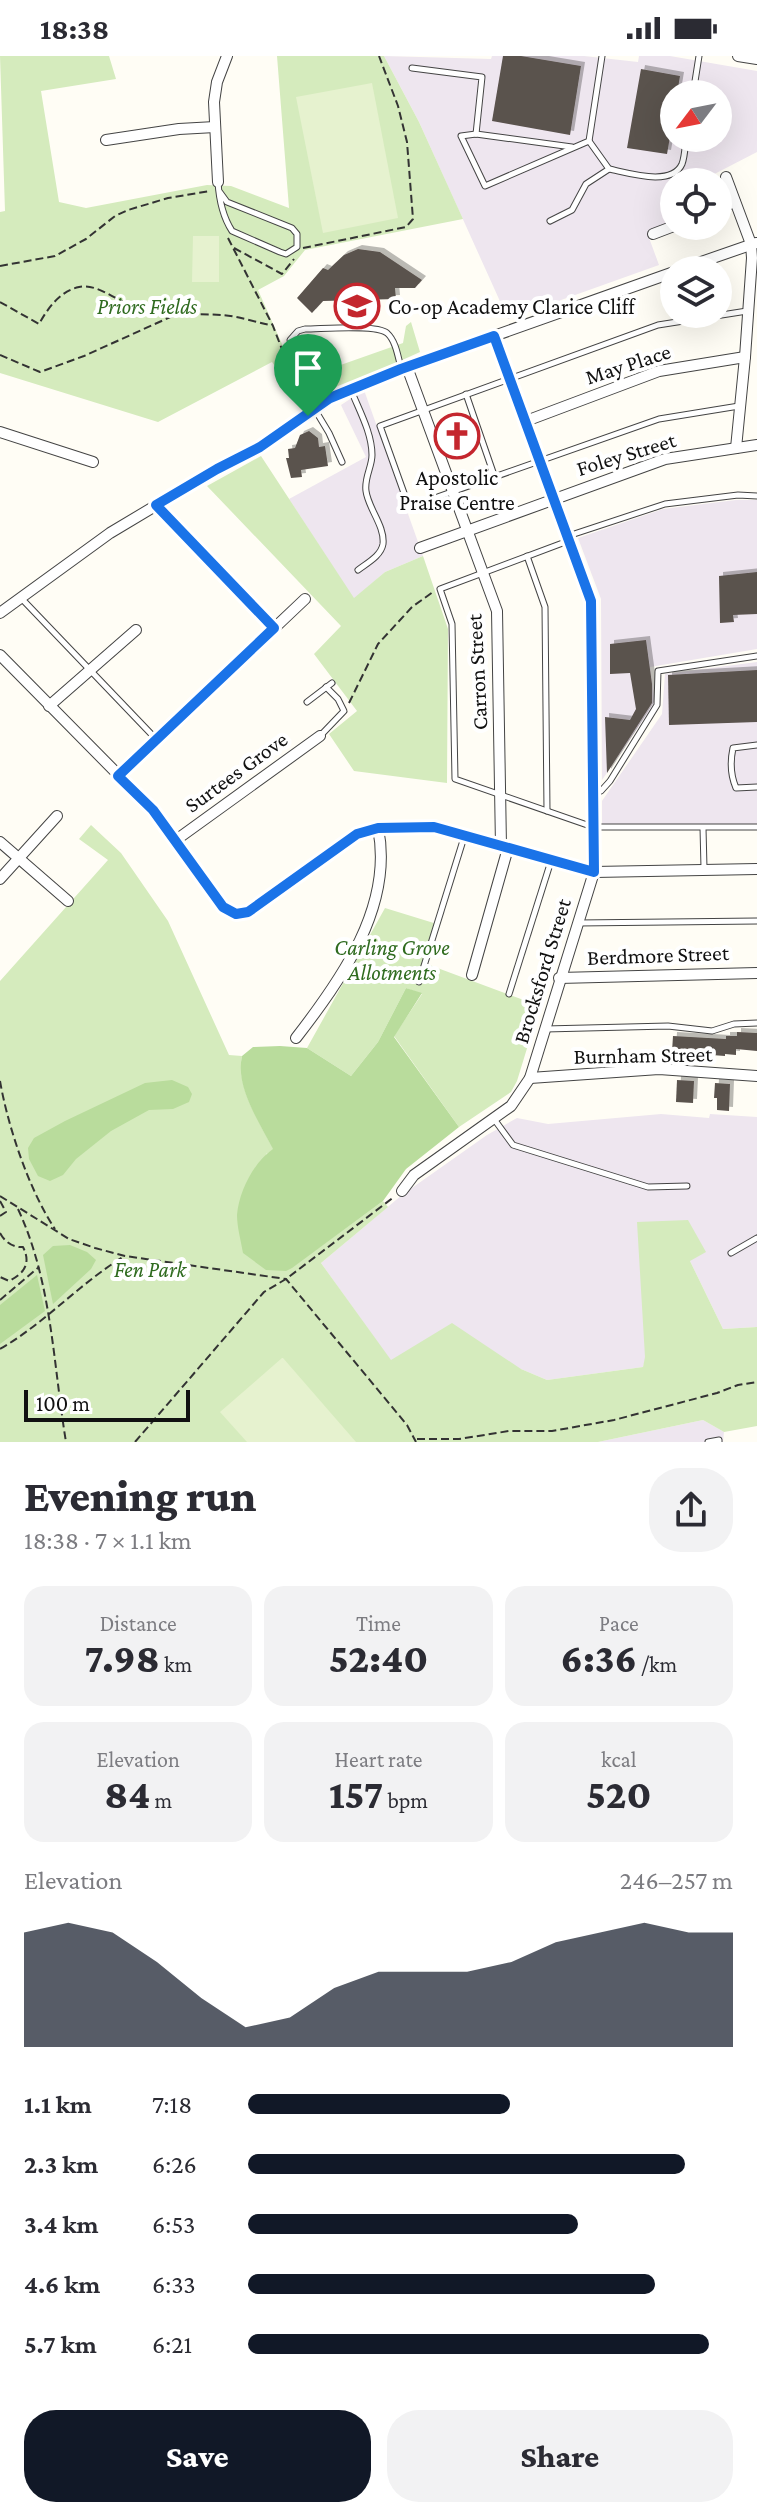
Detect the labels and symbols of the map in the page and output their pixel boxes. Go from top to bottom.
north arrow [660,80,732,152]
school or university icon: Co-op Academy Clarice Cliff [333,282,381,330]
park label: Priors Fields [97,294,197,319]
place label: Co-op Academy Clarice Cliff [388,294,636,319]
pin [274,334,342,416]
street label: May Place [582,338,674,390]
church icon: Apostolic Praise Centre [433,412,481,460]
street label: Foley Street [573,427,679,481]
place label: Apostolic Praise Centre [399,465,515,515]
street label: Carron Street [461,612,493,731]
street label: Surtees Grove [180,726,292,818]
street label: Brocksford Street [508,895,576,1047]
park label: Carling Grove Allotments [334,935,450,985]
street label: Berdmore Street [587,940,730,970]
street label: Burnham Street [573,1041,713,1069]
park label: Fen Park [114,1257,187,1282]
scale bar [24,1386,190,1422]

